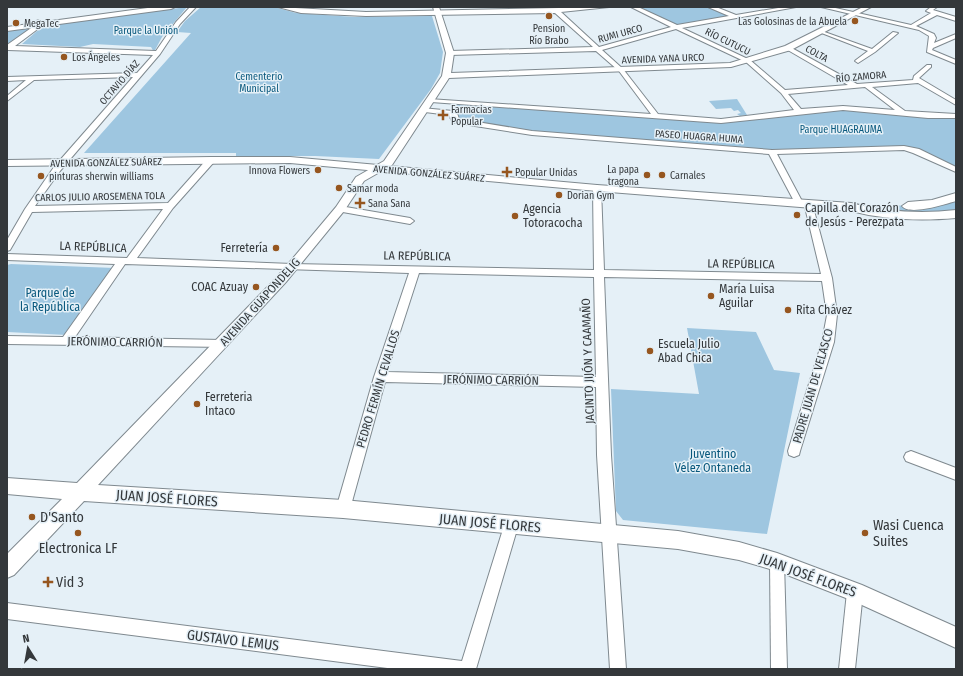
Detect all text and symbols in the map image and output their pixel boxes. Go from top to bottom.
marker: Pension Río Brabo [544,11,554,21]
place label: Las Golosinas de la Abuela [738,16,847,28]
marker: Las Golosinas de la Abuela [850,16,860,26]
marker: MegaTec [11,18,21,28]
place label: MegaTec [24,18,59,30]
street label: RUMI URCO [597,22,644,46]
place label: Pension Río Brabo [529,23,569,47]
street label: RÍO CUTUCU [703,24,753,58]
park label: Parque la Unión [114,25,178,37]
street label: COLTA [803,43,831,65]
place label: Los Ángeles [72,50,120,64]
marker: Los Ángeles [59,52,69,62]
street label: AVENIDA YANA URCO [621,52,705,66]
street label: OCTAVIO DÍAZ [96,56,143,107]
street label: RÍO ZAMORA [835,67,888,85]
park label: Cementerio Municipal [235,71,283,95]
place label: Farmacias Popular [451,104,492,128]
marker: Farmacias Popular [438,110,448,120]
park label: Parque HUAGRAUMA [800,124,883,136]
street label: PASEO HUAGRA HUMA [655,128,744,146]
street label: AVENIDA GONZÁLEZ SUÁREZ [50,154,162,170]
street label: AVENIDA GONZÁLEZ SUÁREZ [373,161,486,185]
place label: La papa tragona [607,164,639,188]
place label: Innova Flowers [249,165,310,177]
marker: Innova Flowers [313,165,323,175]
marker: Popular Unidas [502,167,512,177]
place label: Popular Unidas [515,167,577,179]
marker: La papa tragona [642,170,652,180]
marker: Carnales [657,170,667,180]
place label: Carnales [670,170,705,182]
marker: pinturas sherwin williams [36,171,46,181]
place label: pinturas sherwin williams [49,171,154,183]
marker: Samar moda [334,183,344,193]
place label: Samar moda [347,183,399,195]
street label: CARLOS JULIO AROSEMENA TOLA [35,190,166,204]
marker: Dorian Gym [554,190,564,200]
place label: Dorian Gym [567,190,614,202]
marker: Sana Sana [355,198,365,208]
place label: Sana Sana [368,198,411,210]
place label: Capilla del Corazón de Jesús - Perezpata [805,201,904,229]
place label: Agencia Totoracocha [523,202,583,230]
marker: Capilla del Corazón de Jesús - Perezpata [792,210,802,220]
marker: Agencia Totoracocha [510,211,520,221]
street label: LA REPÚBLICA [59,238,128,255]
place label: Ferretería [221,241,268,255]
marker: Ferretería [271,243,281,253]
street label: LA REPÚBLICA [383,247,452,264]
street label: AVENIDA GUAPONDELIG [217,255,303,349]
street label: LA REPÚBLICA [707,255,776,272]
place label: COAC Azuay [191,280,249,294]
marker: COAC Azuay [251,282,261,292]
place label: María Luisa Aguilar [719,282,775,310]
park label: Parque de la República [20,286,80,314]
marker: María Luisa Aguilar [706,291,716,301]
street label: JACINTO JIJÓN Y CAAMAÑO [578,298,597,424]
place label: Rita Chávez [796,303,852,317]
marker: Rita Chávez [783,305,793,315]
street label: PADRE JUAN DE VELASCO [790,327,836,445]
street label: PEDRO FERMÍN CEVALLOS [352,328,403,450]
street label: JERÓNIMO CARRIÓN [67,333,163,350]
place label: Escuela Julio Abad Chica [658,337,720,365]
marker: Escuela Julio Abad Chica [645,346,655,356]
street label: JERÓNIMO CARRIÓN [443,371,539,388]
place label: Ferreteria Intaco [205,390,253,418]
marker: Ferreteria Intaco [192,399,202,409]
park label: Juventino Vélez Ontaneda [675,447,751,475]
street label: JUAN JOSÉ FLORES [116,485,219,511]
place label: D'Santo [40,509,84,526]
street label: JUAN JOSÉ FLORES [438,510,542,536]
marker: D'Santo [27,512,37,522]
place label: Wasi Cuenca Suites [873,517,944,550]
marker: Electronica LF [73,528,83,538]
marker: Wasi Cuenca Suites [860,528,870,538]
place label: Electronica LF [39,540,117,557]
street label: JUAN JOSÉ FLORES [757,549,859,601]
place label: Vid 3 [56,574,84,591]
marker: Vid 3 [43,577,53,587]
street label: GUSTAVO LEMUS [186,626,280,655]
north arrow [8,628,48,668]
text: N [22,632,31,646]

